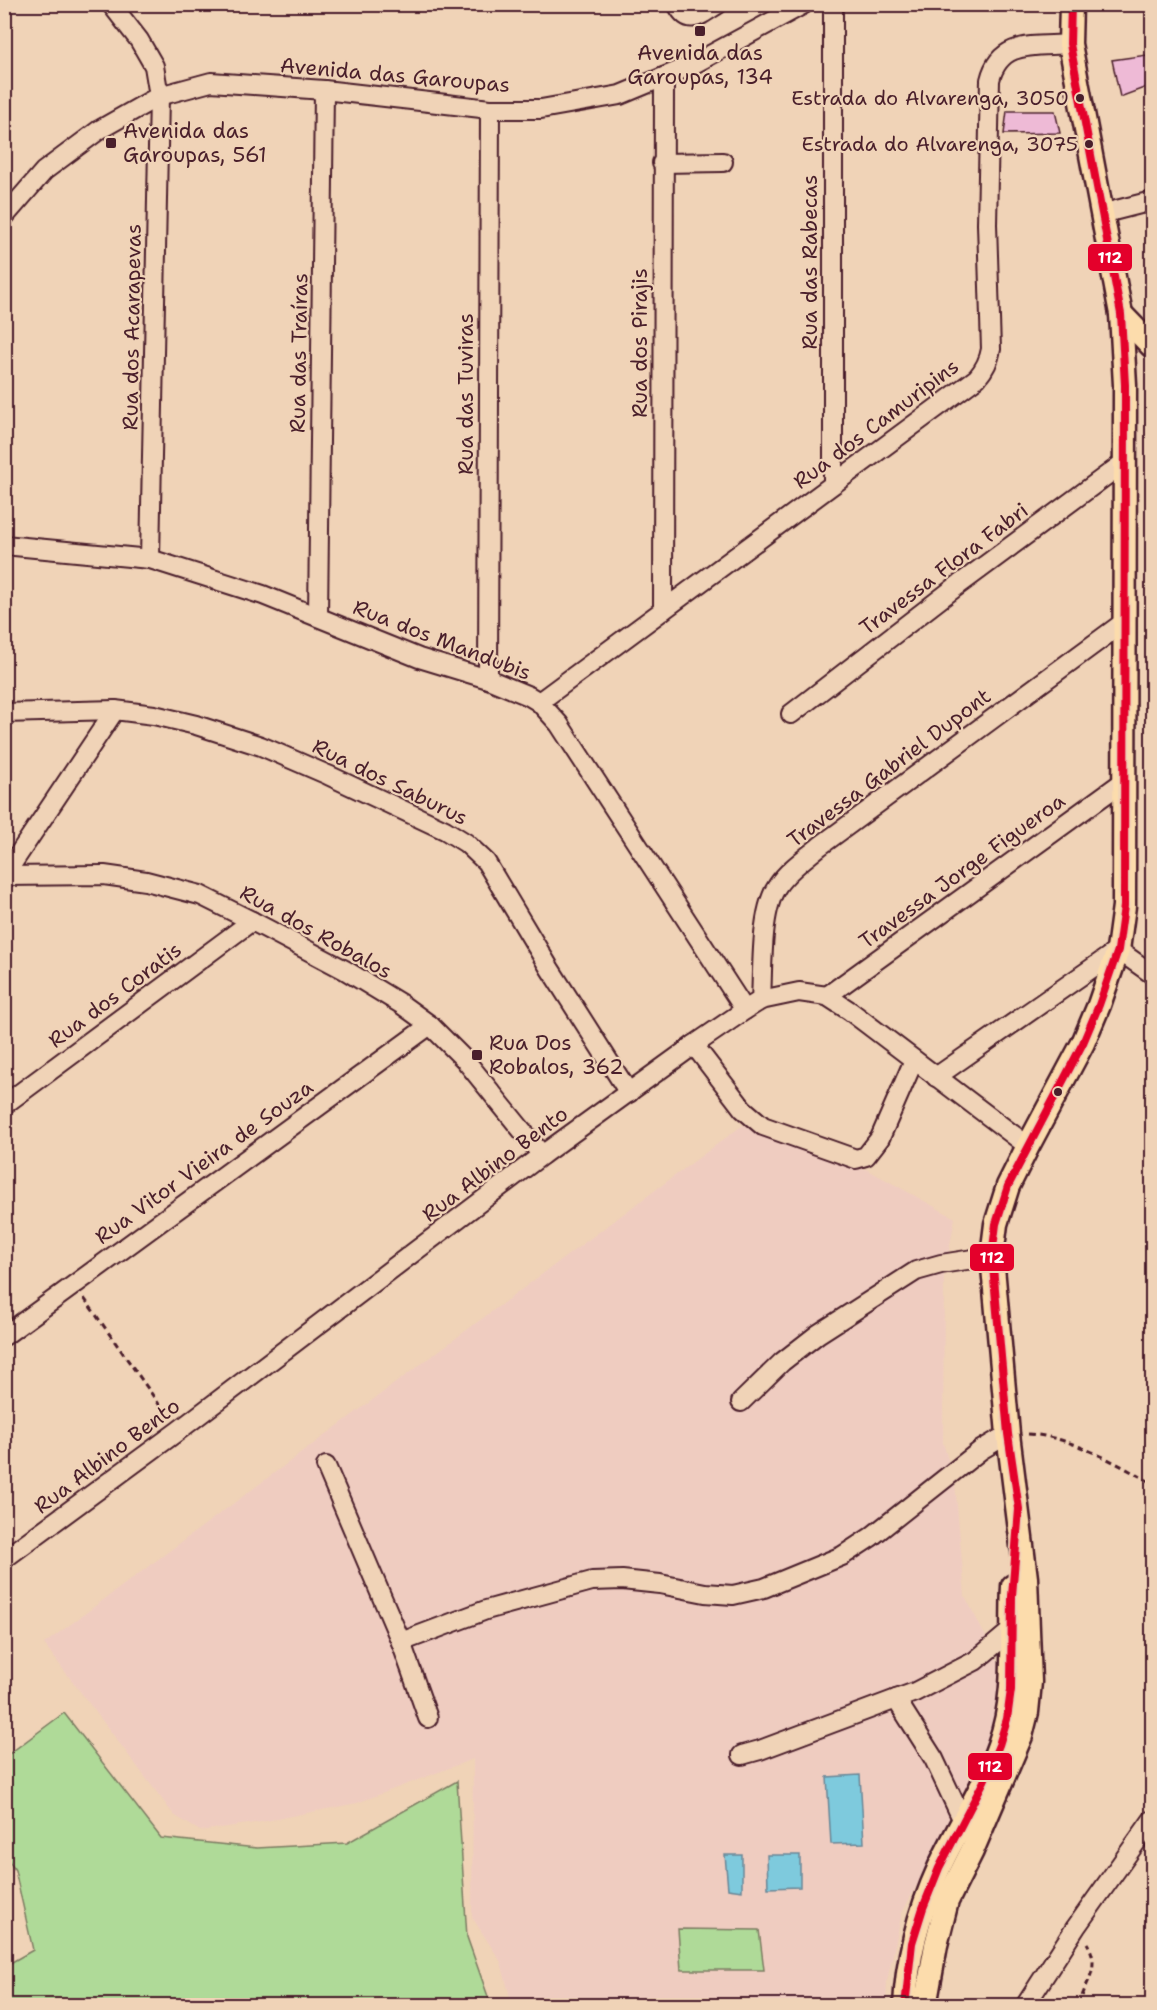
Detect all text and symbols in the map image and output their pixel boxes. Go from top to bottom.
marker: Avenida das Garoupas, 134 [693,24,707,38]
place label: Avenida das Garoupas, 134 [627,39,773,91]
street label: Avenida das Garoupas [279,51,511,99]
place label: Estrada do Alvarenga, 3050 [791,85,1069,111]
marker: Estrada do Alvarenga, 3050 [1074,92,1086,104]
place label: Avenida das Garoupas, 561 [123,117,267,169]
place label: Estrada do Alvarenga, 3075 [802,131,1078,157]
marker: Avenida das Garoupas, 561 [104,136,118,150]
marker: Estrada do Alvarenga, 3075 [1083,138,1095,150]
street label: Rua das Rabecas [796,175,824,349]
street label: Rua dos Acarapevas [116,223,148,431]
line badge: 112 [1087,243,1133,272]
text: 112 [1098,247,1122,268]
street label: Rua dos Pirajis [626,268,654,418]
street label: Rua das Traíras [284,273,314,433]
street label: Rua das Tuviras [452,313,480,475]
street label: Rua dos Camuripins [788,353,964,495]
street label: Travessa Flora Fabri [854,496,1034,642]
street label: Rua dos Mandubis [349,593,535,687]
street label: Travessa Gabriel Dupont [782,682,996,854]
street label: Rua dos Saburus [308,732,472,832]
street label: Travessa Jorge Figueroa [853,787,1071,955]
street label: Rua dos Robalos [235,879,397,985]
street label: Rua dos Coratis [43,936,187,1054]
place label: Rua Dos Robalos, 362 [489,1029,624,1081]
marker: Rua Dos Robalos, 362 [470,1048,484,1062]
street label: Rua Vitor Vieira de Souza [89,1073,319,1251]
unlabelled marker [1052,1086,1064,1098]
street label: Rua Albino Bento [416,1100,574,1228]
line badge: 112 [969,1243,1015,1272]
text: 112 [980,1247,1004,1268]
street label: Rua Albino Bento [28,1392,186,1520]
line badge: 112 [967,1752,1013,1781]
text: 112 [978,1756,1002,1777]

